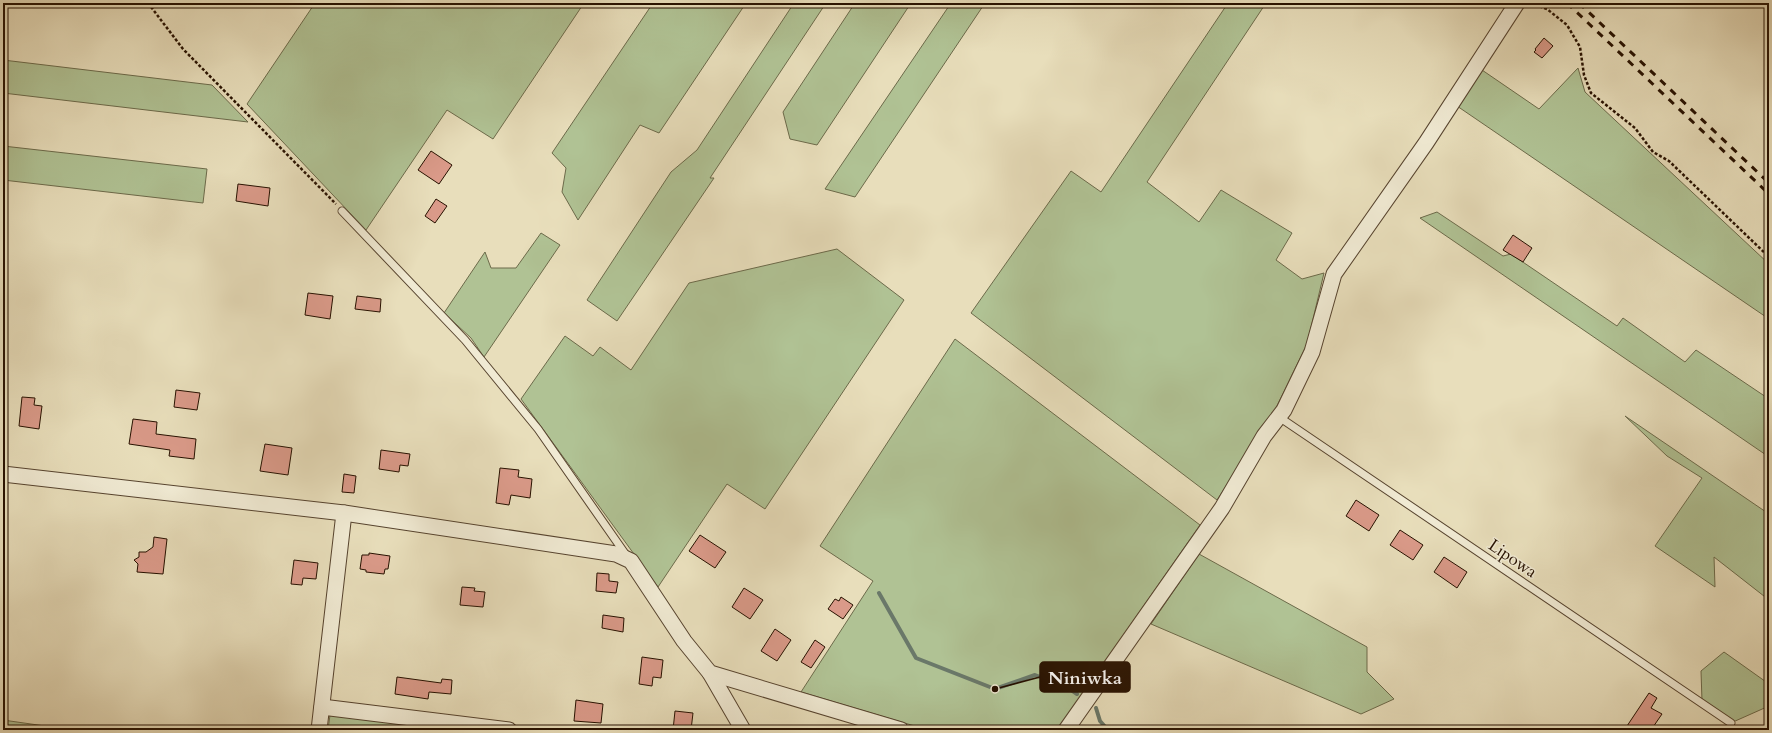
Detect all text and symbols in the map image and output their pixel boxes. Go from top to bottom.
street label: Lipowa [1484,534,1542,583]
callout: Niniwka [1040,662,1130,692]
text: Niniwka [1048,666,1122,691]

